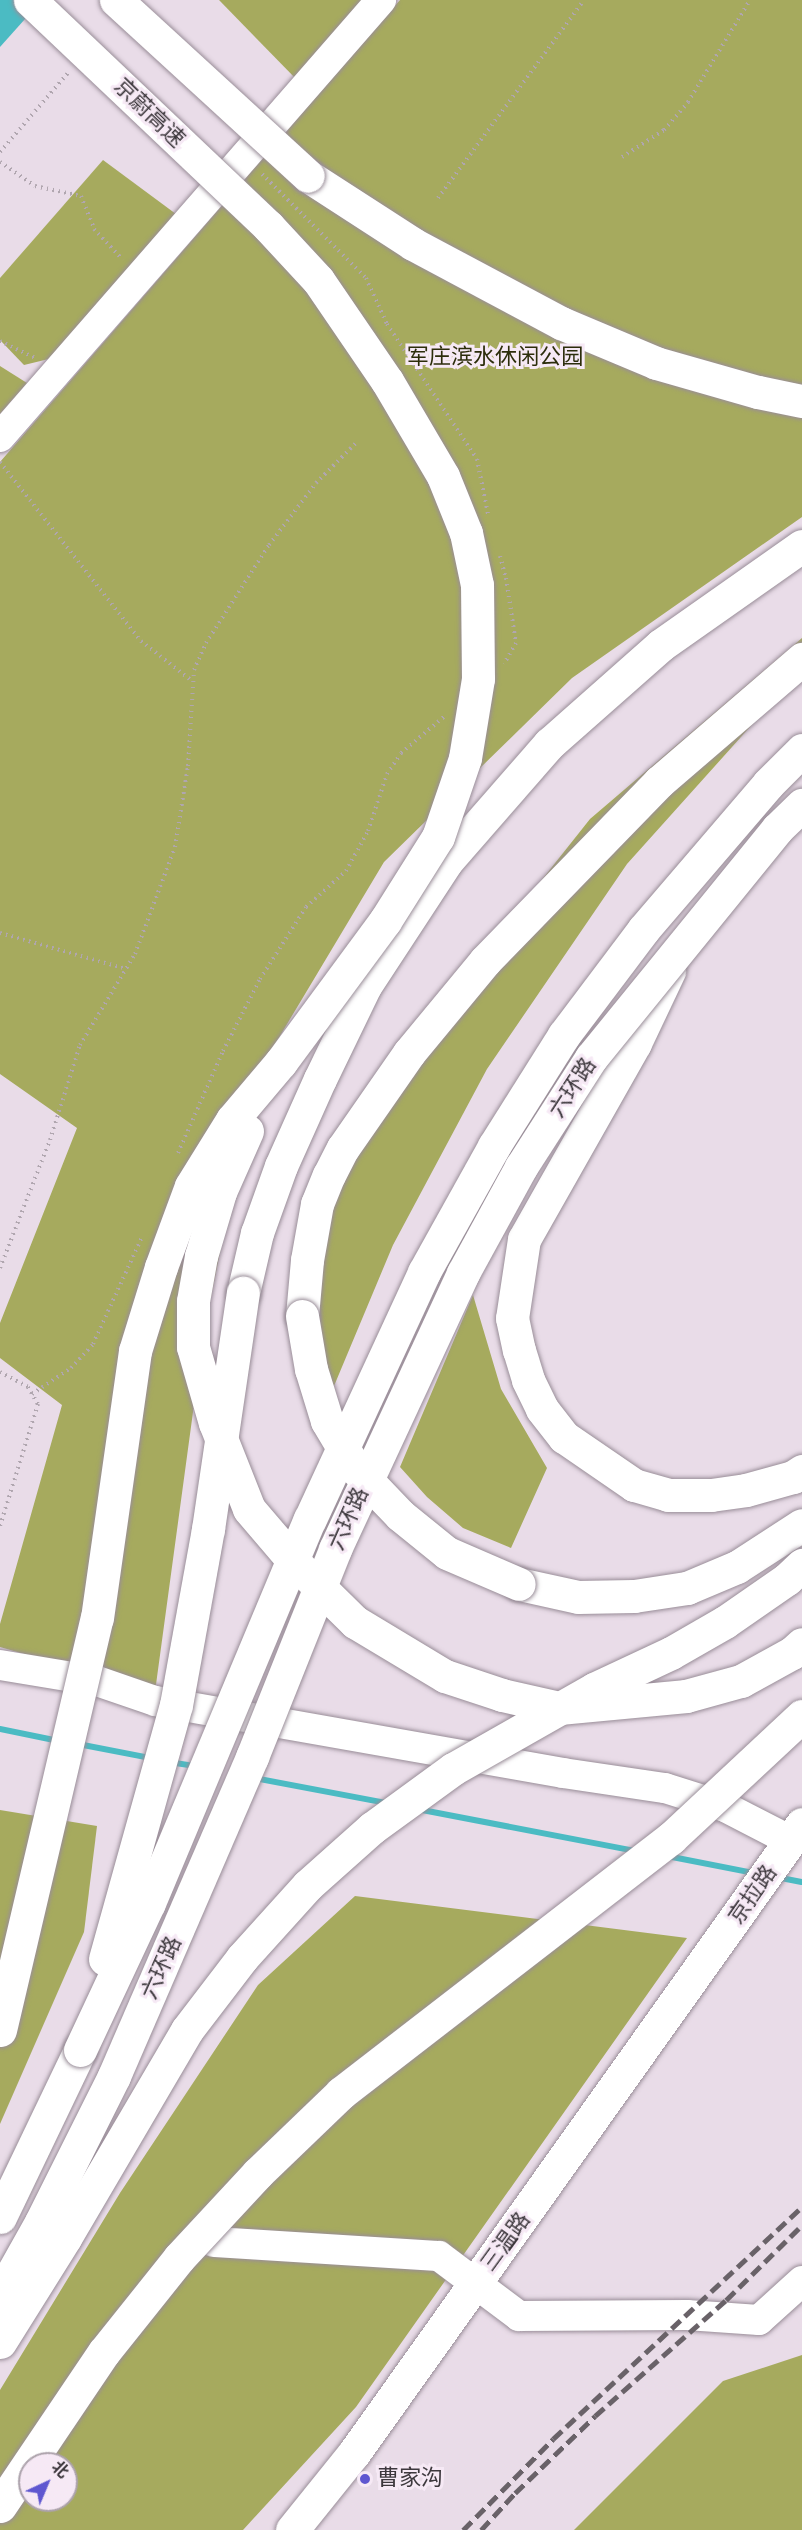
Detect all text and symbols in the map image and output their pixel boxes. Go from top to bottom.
street label: 京蔚高速 [108,73,190,153]
park label: 军庄滨水休闲公园 [407,345,583,371]
street label: 六环路 [544,1053,602,1123]
street label: 六环路 [324,1483,374,1555]
street label: 京拉路 [723,1860,783,1930]
street label: 六环路 [137,1932,187,2004]
street label: 三温路 [476,2208,536,2276]
north arrow [18,2452,78,2512]
text: 北 [47,2458,72,2483]
place label: 曹家沟 [377,2466,443,2492]
marker: 曹家沟 [358,2472,372,2486]

